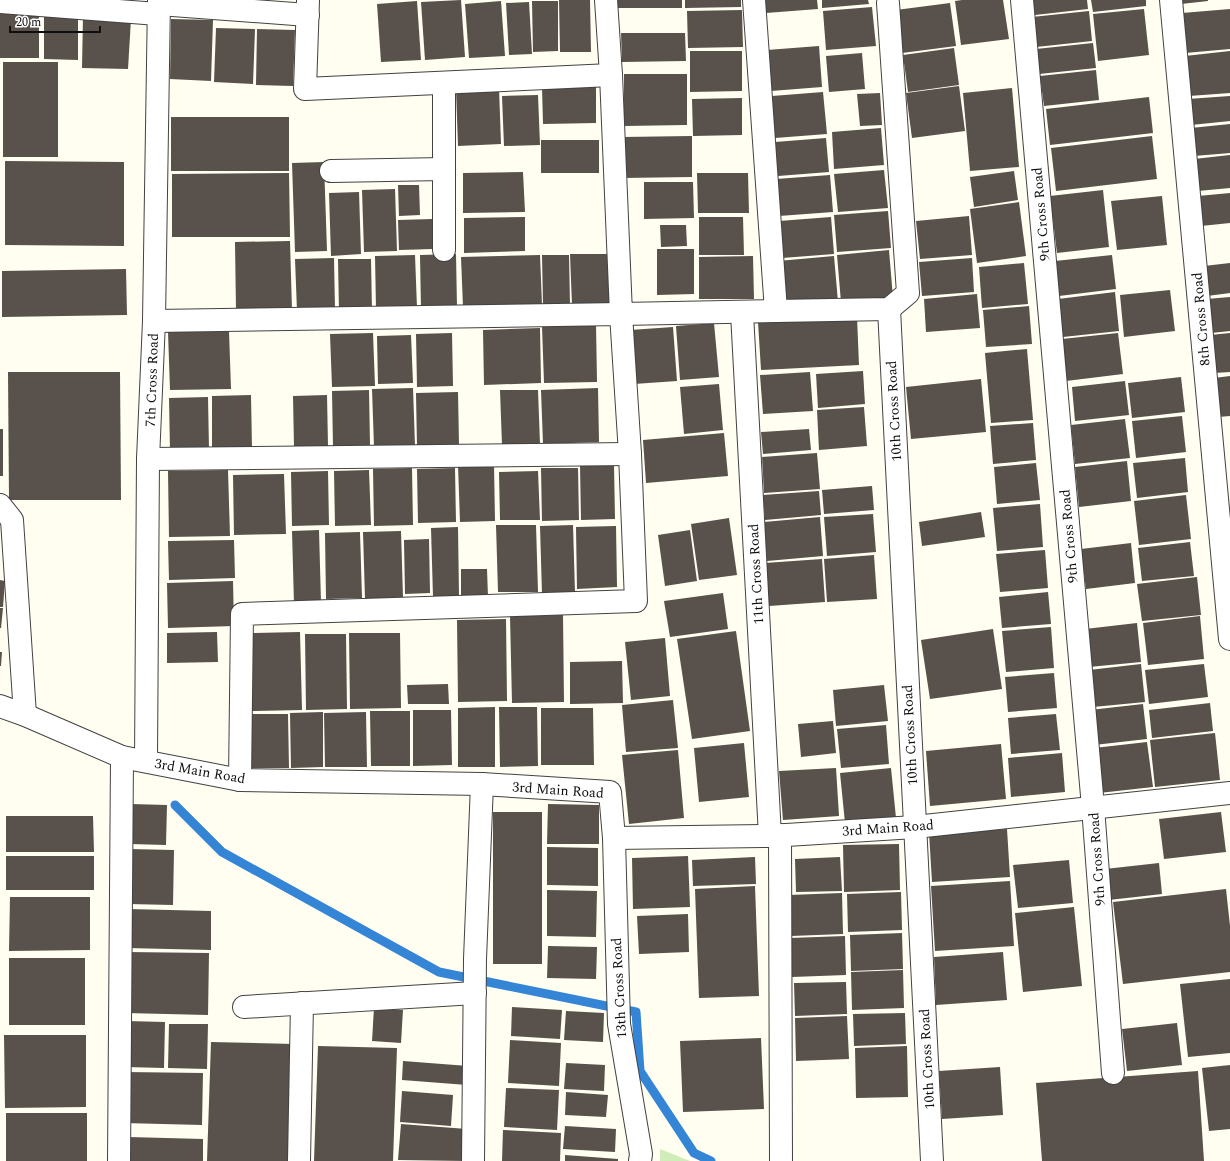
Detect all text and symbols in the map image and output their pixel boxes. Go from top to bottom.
scale bar [10,8,100,34]
text: 20 m [16,13,41,32]
street label: 9th Cross Road [1026,166,1056,262]
street label: 8th Cross Road [1186,271,1216,367]
street label: 7th Cross Road [140,333,164,427]
street label: 10th Cross Road [881,360,907,462]
street label: 9th Cross Road [1054,488,1084,584]
street label: 11th Cross Road [743,523,769,625]
street label: 10th Cross Road [897,684,923,786]
street label: 3rd Main Road [153,753,247,789]
street label: 3rd Main Road [512,776,605,804]
street label: 9th Cross Road [1083,811,1111,907]
street label: 3rd Main Road [842,814,935,842]
street label: 13th Cross Road [606,937,632,1039]
street label: 10th Cross Road [914,1008,940,1110]

